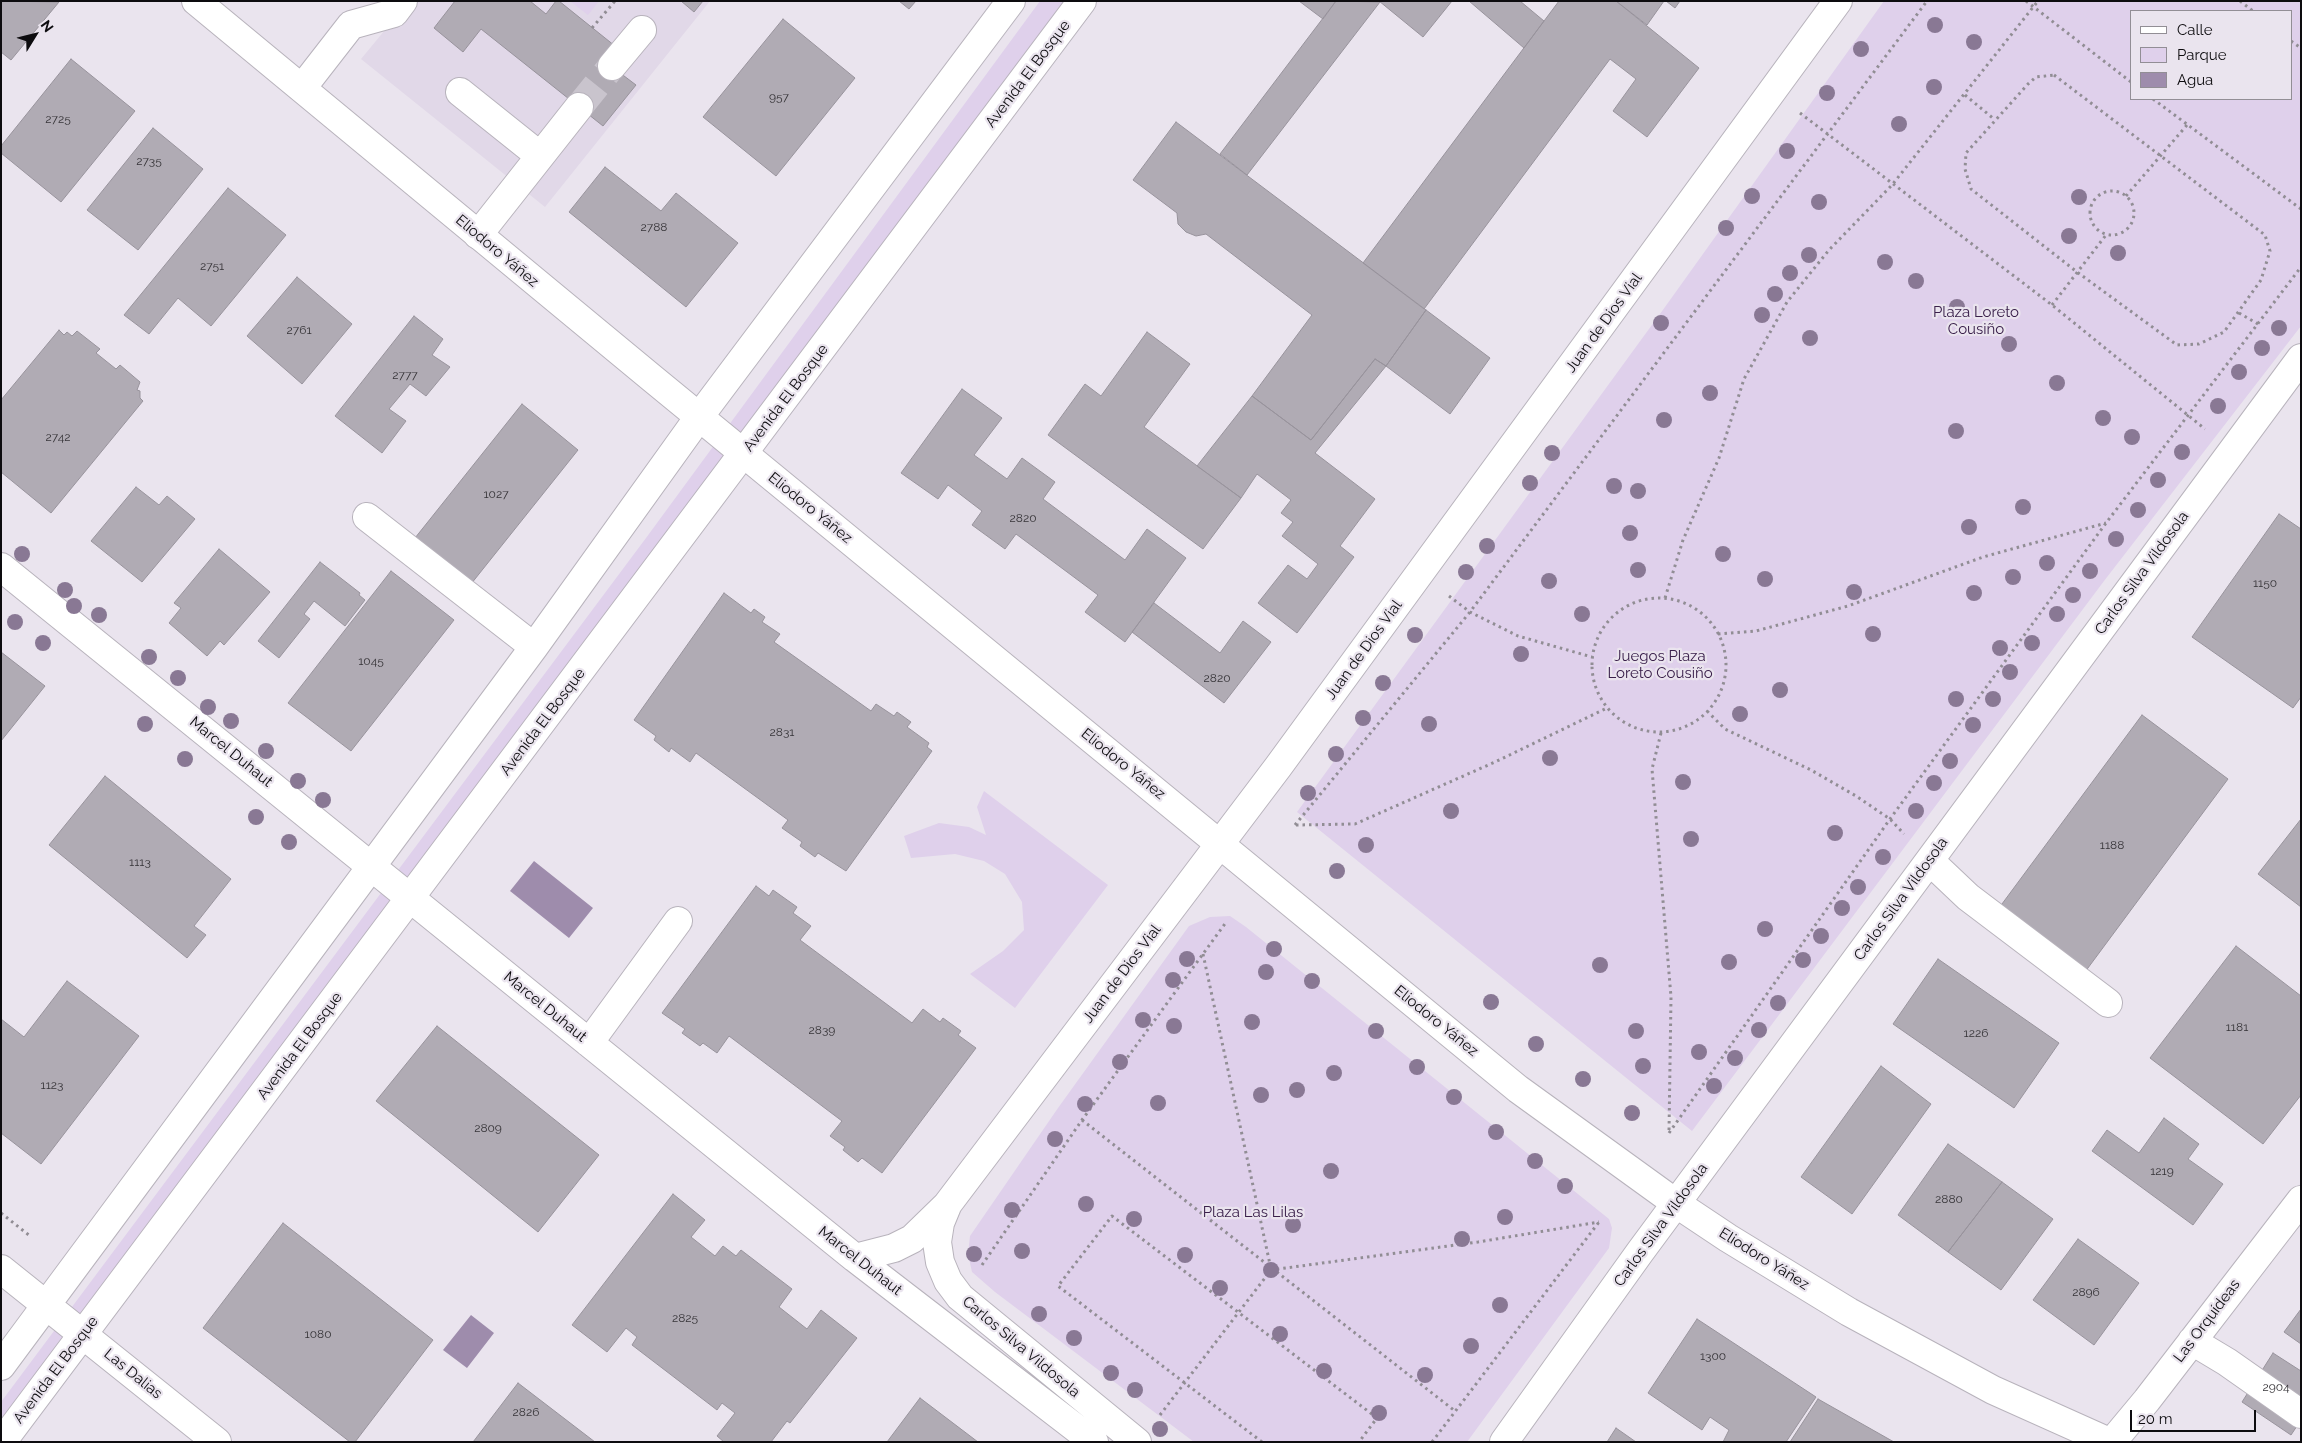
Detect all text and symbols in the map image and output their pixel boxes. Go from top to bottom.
north arrow [10,10,60,60]
legend [2130,10,2292,100]
text: N [38,17,57,35]
street label: Avenida El Bosque [982,17,1074,131]
text: Calle [2177,21,2212,39]
text: Parque [2177,46,2226,64]
text: Agua [2177,71,2213,89]
house number: 957 [769,90,789,104]
house number: 2725 [45,112,71,126]
house number: 2735 [136,154,162,168]
street label: Eliodoro Yáñez [452,211,542,291]
house number: 2788 [641,220,667,234]
house number: 2751 [200,259,224,273]
street label: Juan de Dios Vial [1562,270,1646,376]
park label: Plaza Loreto Cousiño [1933,303,2019,338]
house number: 2761 [286,323,312,337]
street label: Avenida El Bosque [740,341,832,455]
house number: 2777 [392,368,418,382]
house number: 2742 [46,430,70,444]
street label: Eliodoro Yáñez [764,469,856,547]
house number: 1027 [483,487,509,501]
street label: Carlos Silva Vildosola [2091,508,2193,638]
house number: 2820 [1010,511,1036,525]
house number: 1150 [2253,576,2277,590]
street label: Juan de Dios Vial [1322,597,1406,703]
park label: Juegos Plaza Loreto Cousiño [1607,647,1713,682]
house number: 1045 [358,654,384,668]
street label: Avenida El Bosque [497,665,589,779]
house number: 2820 [1204,671,1230,685]
street label: Marcel Duhaut [186,713,276,791]
house number: 2831 [770,725,794,739]
street label: Eliodoro Yáñez [1077,725,1169,803]
street label: Carlos Silva Vildosola [1850,834,1952,964]
house number: 1188 [2100,838,2124,852]
house number: 1113 [129,855,151,869]
street label: Juan de Dios Vial [1079,921,1165,1027]
street label: Marcel Duhaut [500,968,590,1046]
street label: Eliodoro Yáñez [1390,982,1482,1060]
street label: Avenida El Bosque [254,989,346,1103]
house number: 1181 [2226,1020,2248,1034]
house number: 2839 [809,1023,835,1037]
house number: 1226 [1964,1026,1988,1040]
house number: 1123 [41,1078,63,1092]
house number: 2809 [474,1121,502,1135]
street label: Carlos Silva Vildosola [1610,1160,1712,1290]
house number: 1219 [2150,1164,2174,1178]
house number: 2880 [1935,1192,1963,1206]
park label: Plaza Las Lilas [1203,1203,1303,1221]
street label: Marcel Duhaut [814,1223,906,1299]
street label: Eliodoro Yáñez [1716,1224,1812,1294]
street label: Las Orquídeas [2170,1276,2244,1366]
house number: 2896 [2072,1285,2100,1299]
street label: Carlos Silva Vildosola [959,1293,1083,1401]
house number: 2825 [672,1311,698,1325]
street label: Avenida El Bosque [10,1313,102,1427]
house number: 1080 [305,1327,331,1341]
street label: Las Dalias [100,1345,166,1403]
house number: 1300 [1700,1349,1726,1363]
house number: 2904 [2262,1380,2290,1394]
scale bar [2132,1400,2258,1432]
house number: 2826 [513,1405,539,1419]
text: 20 m [2138,1410,2173,1428]

